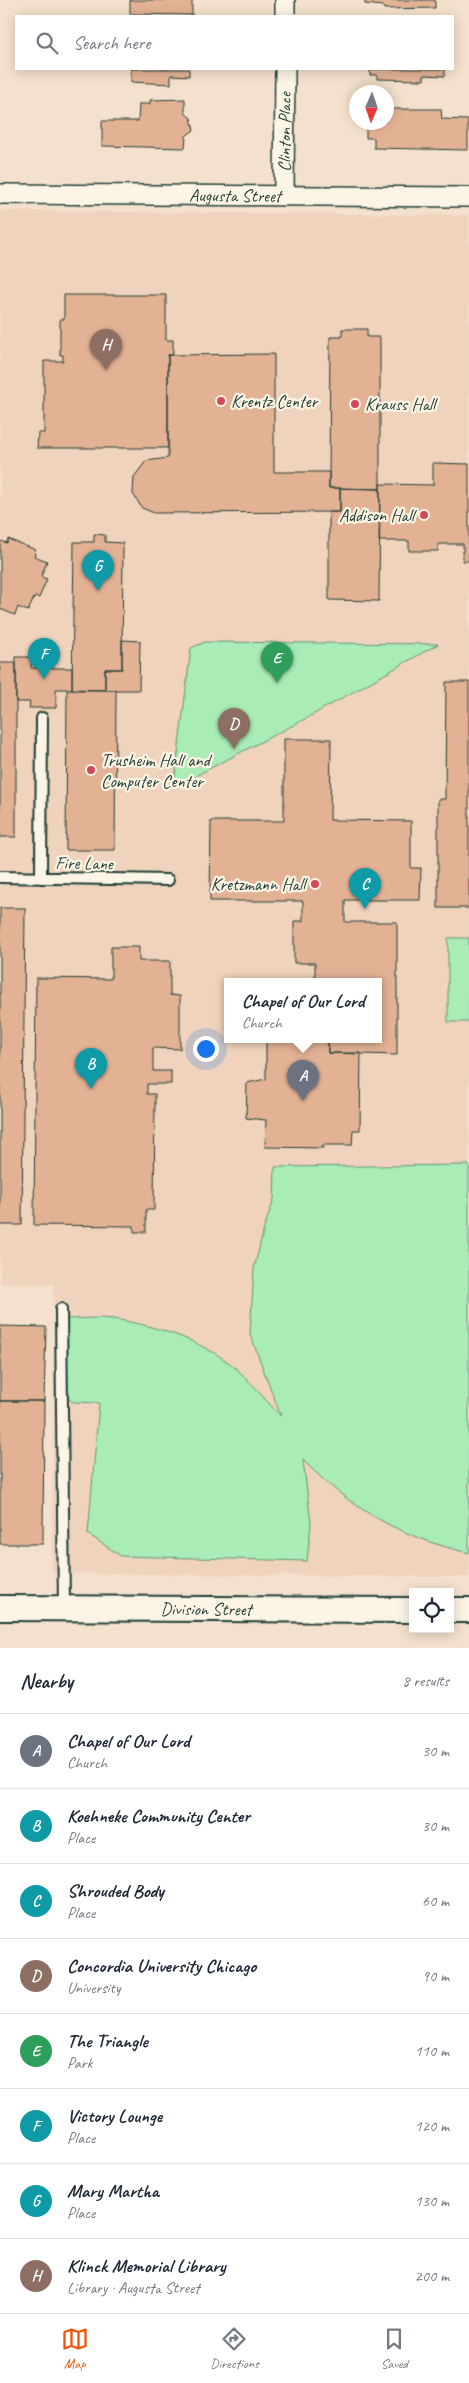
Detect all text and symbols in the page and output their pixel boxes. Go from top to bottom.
search box [15,15,454,70]
icon: search [33,29,61,57]
text: Search here [73,31,150,55]
north arrow [349,85,394,130]
street label: Clinton Place [273,91,296,172]
street label: Augusta Street [189,184,284,207]
pin: H [90,329,122,370]
place label: Krentz Center [231,390,320,412]
place label: Krauss Hall [365,393,438,415]
marker: Krentz Center [215,395,227,407]
marker: Krauss Hall [349,398,361,410]
place label: Addison Hall [339,504,417,526]
marker: Addison Hall [418,509,430,521]
pin: G [82,550,114,591]
pin: F [28,638,60,679]
pin: E [261,642,293,683]
pin: D [218,708,250,749]
place label: Trusheim Hall and Computer Center [101,749,213,792]
marker: Trusheim Hall and Computer Center [85,764,97,776]
street label: Fire Lane [55,852,114,875]
pin: C [349,868,381,909]
place label: Kretzmann Hall [211,873,308,895]
marker: Kretzmann Hall [309,878,321,890]
popup [224,978,382,1043]
text: Chapel of Our Lord [242,989,364,1013]
text: Church [242,1013,282,1033]
your location [193,1036,219,1062]
pin: B [75,1048,107,1089]
pin: A [287,1060,319,1101]
map controls [409,1588,454,1633]
button: locate [409,1588,454,1633]
street label: Division Street [160,1598,255,1620]
text: Nearby [20,1668,73,1694]
text: 8 results [402,1671,449,1691]
text: Chapel of Our Lord [67,1729,190,1753]
text: A [32,1741,40,1761]
text: 30 m [422,1741,449,1761]
text: Church [67,1753,107,1773]
text: Koehneke Community Center [67,1804,250,1828]
text: B [32,1816,40,1836]
text: 30 m [422,1816,449,1836]
text: Place [67,1828,95,1848]
text: Shrouded Body [67,1879,164,1903]
text: C [32,1891,40,1911]
text: 60 m [422,1891,449,1911]
text: Place [67,1903,95,1923]
text: Concordia University Chicago [67,1954,256,1978]
text: D [31,1966,41,1986]
text: 90 m [422,1966,449,1986]
text: University [67,1978,120,1998]
text: The Triangle [67,2029,148,2053]
text: E [32,2041,40,2061]
text: 110 m [415,2041,449,2061]
text: Park [67,2053,92,2073]
text: Victory Lounge [67,2104,162,2128]
text: F [32,2116,40,2136]
text: 120 m [415,2116,449,2136]
text: Place [67,2128,95,2148]
text: Mary Martha [67,2179,159,2203]
text: G [32,2191,40,2211]
text: 130 m [415,2191,449,2211]
text: Place [67,2203,95,2223]
text: Klinck Memorial Library [67,2254,226,2278]
text: H [31,2266,41,2286]
text: 200 m [415,2266,449,2286]
text: Library · Augusta Street [67,2278,199,2298]
tab: Map [61,2325,89,2372]
tab: Directions [210,2325,259,2372]
tab: Saved [380,2325,408,2372]

